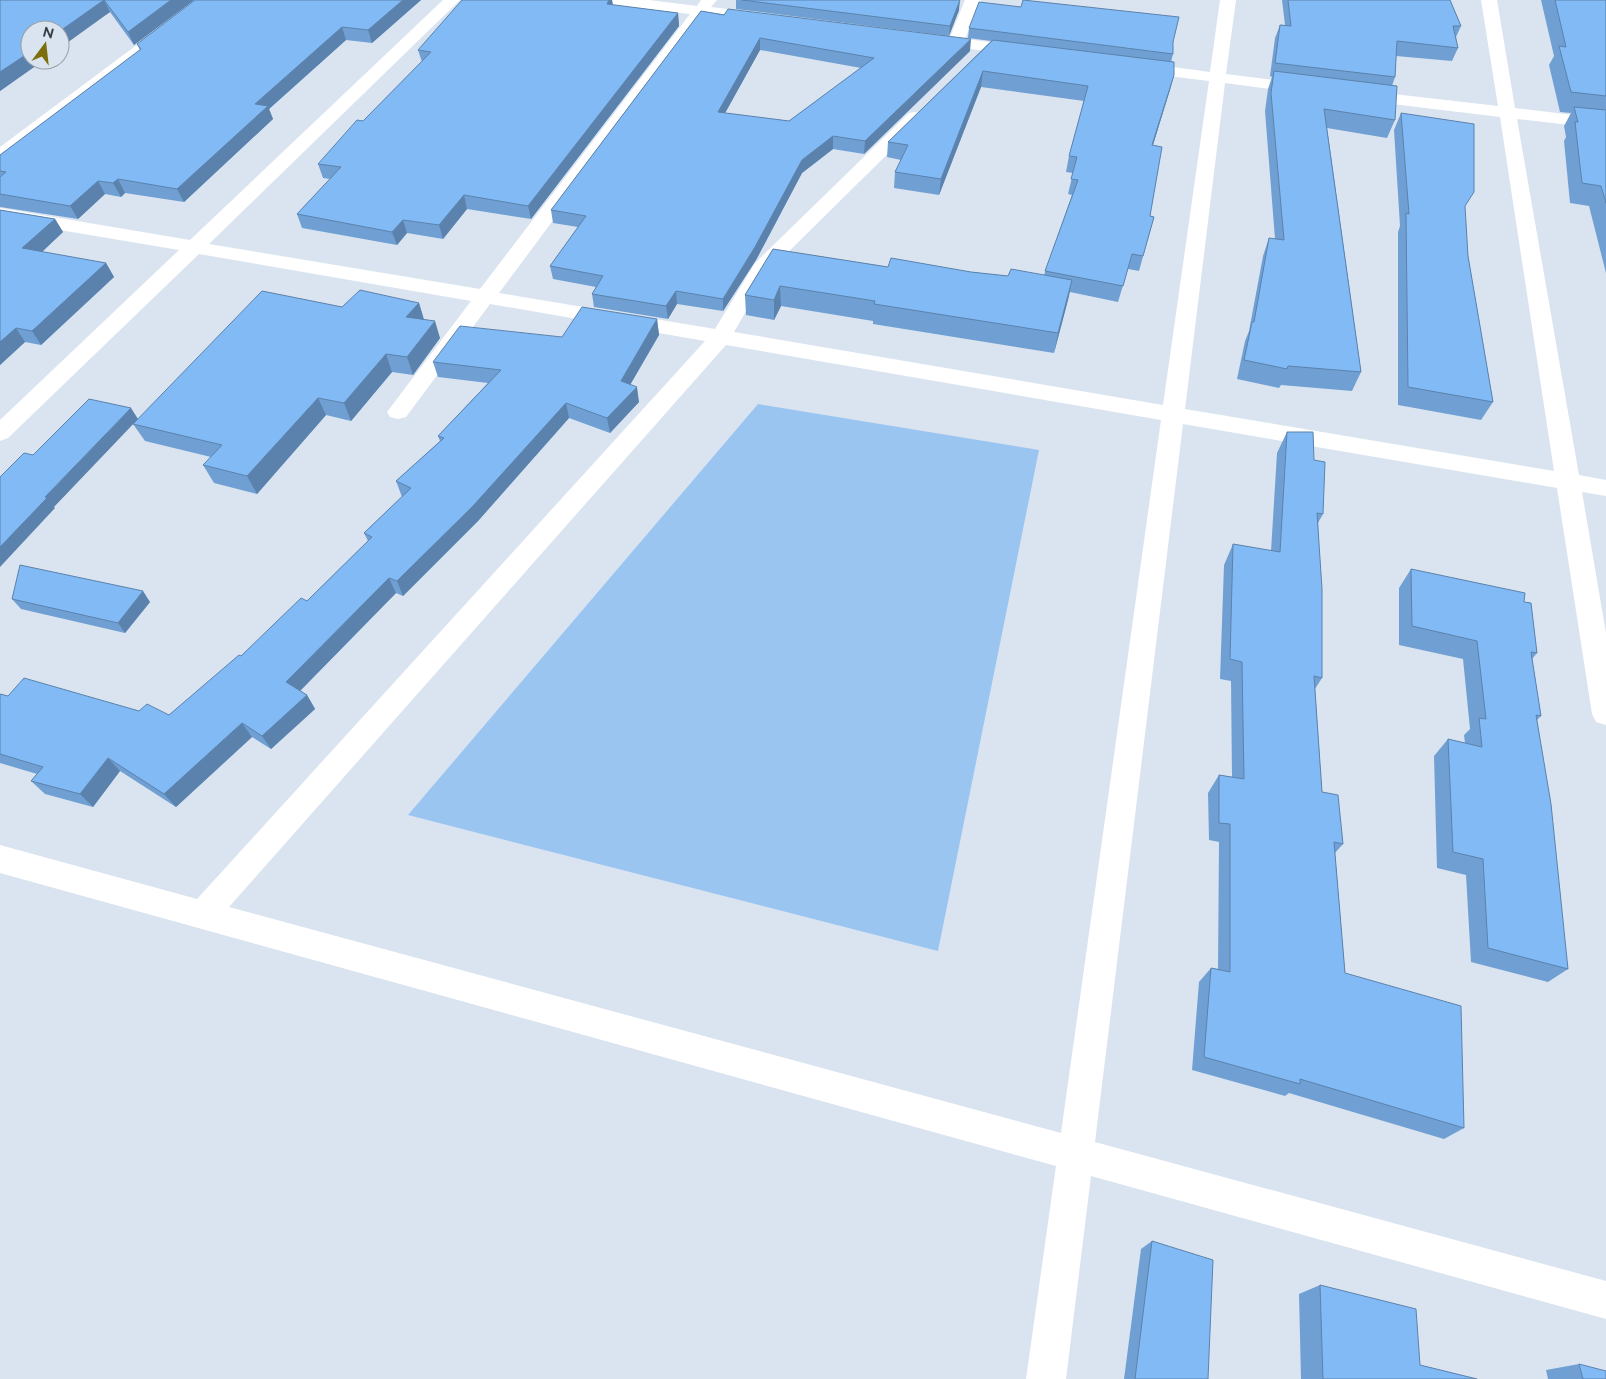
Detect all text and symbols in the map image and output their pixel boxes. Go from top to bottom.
north arrow [20,20,70,70]
text: N [41,23,56,42]

